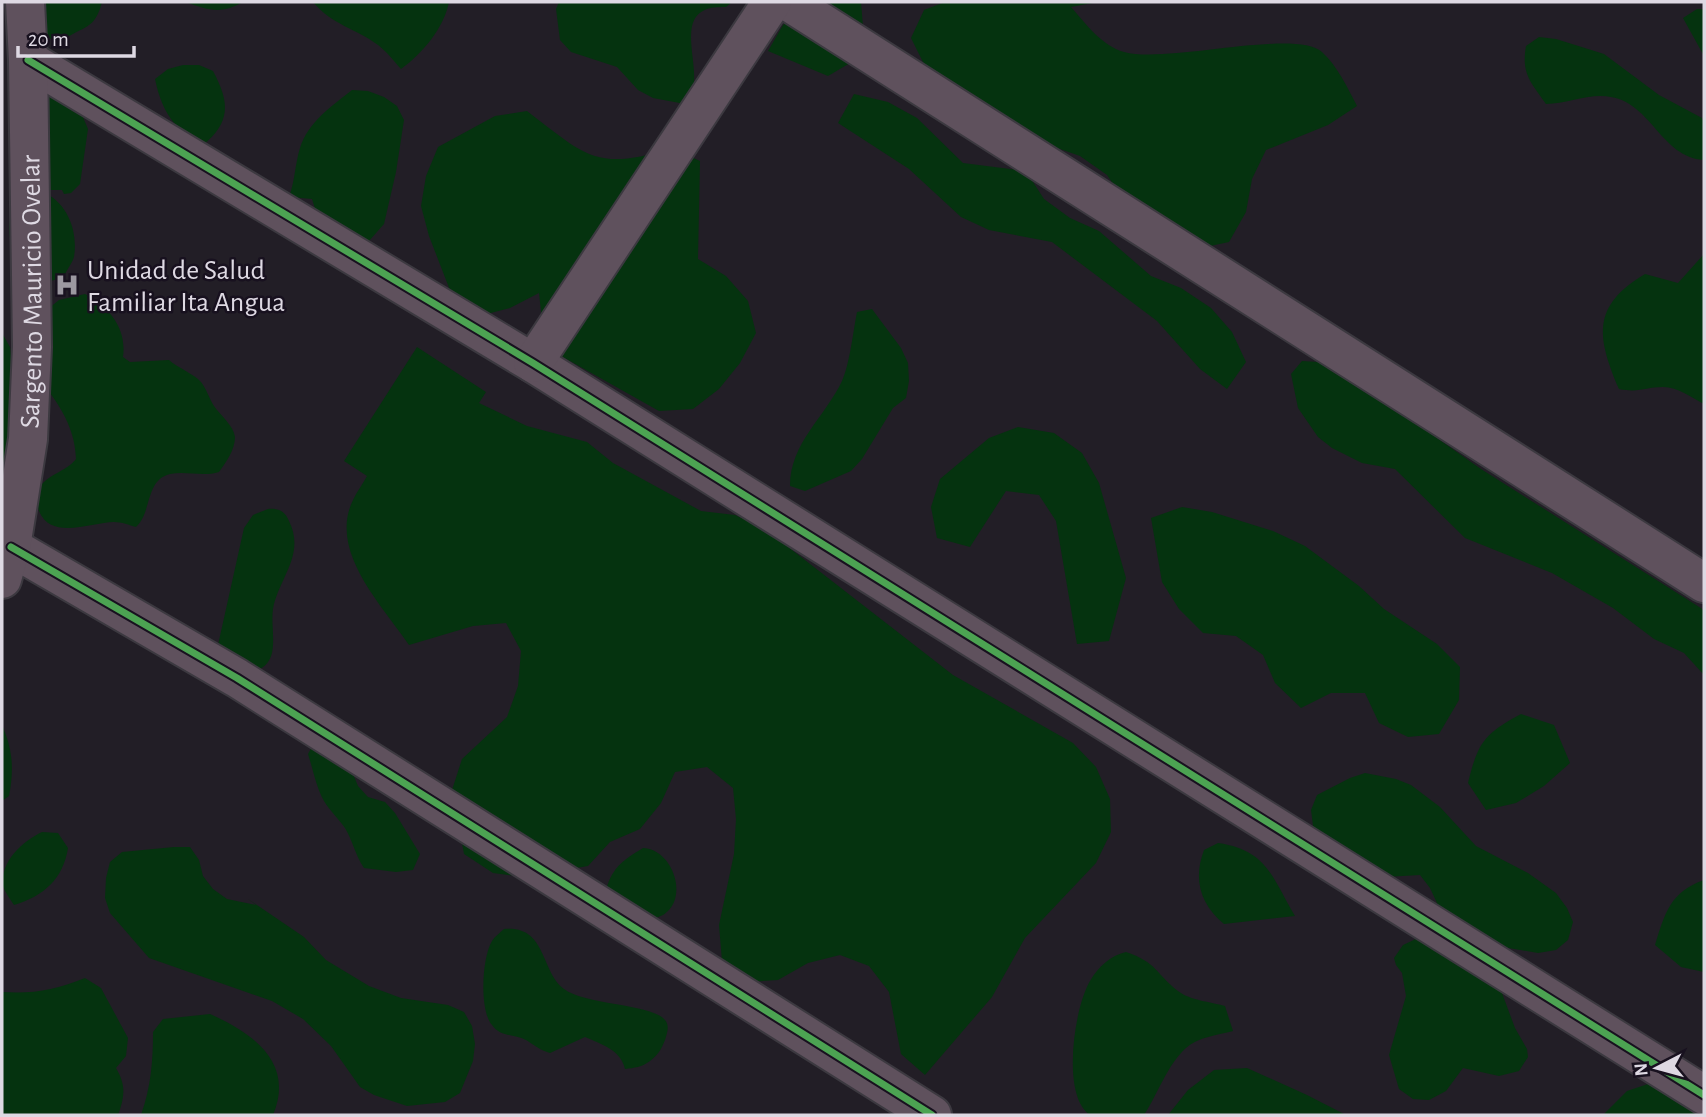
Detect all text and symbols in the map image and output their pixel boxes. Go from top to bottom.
scale bar [18,14,133,58]
text: 20 m [28,29,69,50]
street label: Sargento Mauricio Ovelar [16,155,48,429]
place label: Unidad de Salud Familiar Ita Angua [87,257,285,317]
hospital icon: Unidad de Salud Familiar Ita Angua [53,271,81,299]
north arrow [1622,1033,1692,1103]
text: N [1631,1062,1652,1077]

